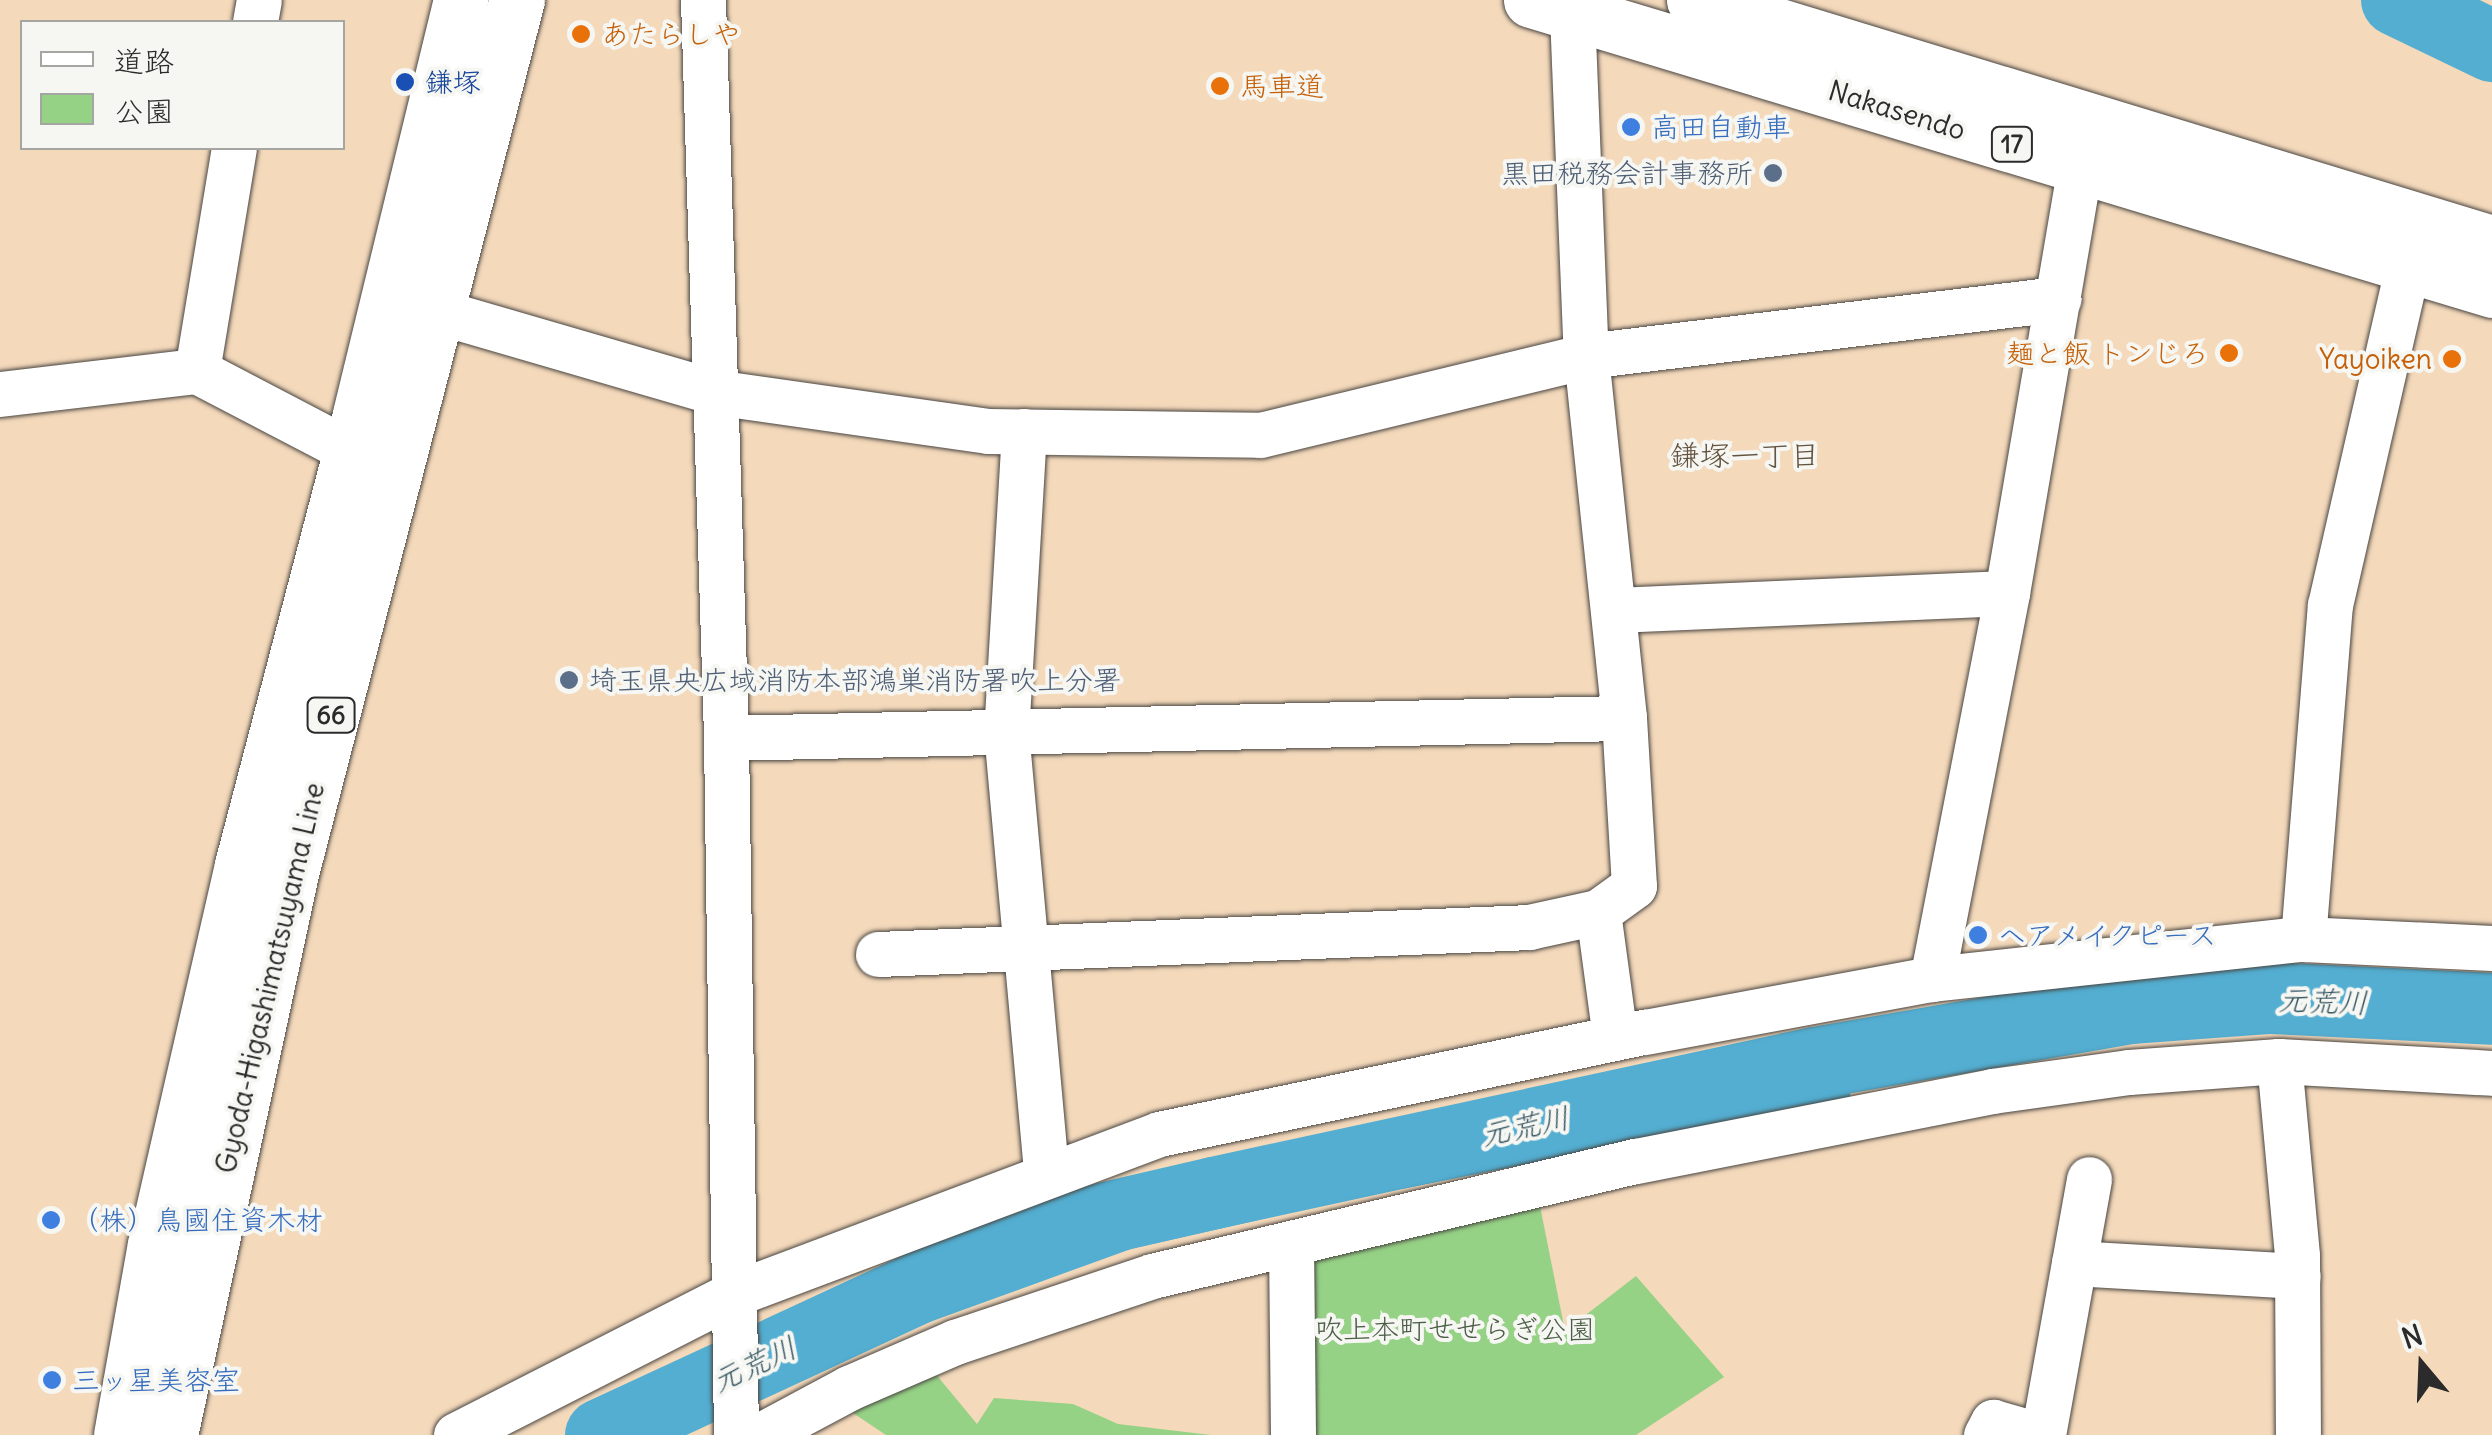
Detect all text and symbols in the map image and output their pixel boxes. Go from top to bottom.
place label: あたらしや [601,17,741,51]
legend [20,20,345,150]
marker: あたらしや [570,23,592,45]
text: 道路 [114,42,174,80]
place label: 鎌塚 [425,65,481,99]
place label: 馬車道 [1240,69,1324,103]
marker: 鎌塚 [394,71,416,93]
street label: Nakasendo [1824,73,1970,147]
marker: 馬車道 [1209,75,1231,97]
text: 公園 [114,92,174,130]
place label: 高田自動車 [1651,110,1791,144]
marker: 高田自動車 [1620,116,1642,138]
road number: 17 [1990,124,2034,164]
place label: 黒田税務会計事務所 [1501,156,1753,190]
marker: 黒田税務会計事務所 [1762,162,1784,184]
place label: 麺と飯 トンじろ [2006,336,2209,370]
marker: 麺と飯 トンじろ [2218,342,2240,364]
place label: Yayoiken [2319,342,2432,376]
marker: Yayoiken [2441,348,2463,370]
district label: 鎌塚一丁目 [1670,437,1820,473]
place label: 埼玉県央広域消防本部鴻巣消防署吹上分署 [589,663,1121,697]
marker: 埼玉県央広域消防本部鴻巣消防署吹上分署 [558,669,580,691]
road number: 66 [306,695,356,735]
street label: Gyoda-Higashimatsuyama Line [209,779,331,1177]
place label: ヘアメイクピース [1998,918,2221,952]
marker: ヘアメイクピース [1967,924,1989,946]
water label: 元荒川 [2277,981,2369,1021]
water label: 元荒川 [1477,1099,1573,1153]
place label: （株）鳥國住資木材 [71,1203,323,1237]
marker: （株）鳥國住資木材 [40,1209,62,1231]
park label: 吹上本町せせらぎ公園 [1315,1312,1595,1346]
north arrow [2372,1315,2472,1415]
text: N [2397,1316,2427,1357]
water label: 元荒川 [706,1329,802,1399]
place label: 三ッ星美容室 [72,1363,240,1397]
marker: 三ッ星美容室 [41,1369,63,1391]

